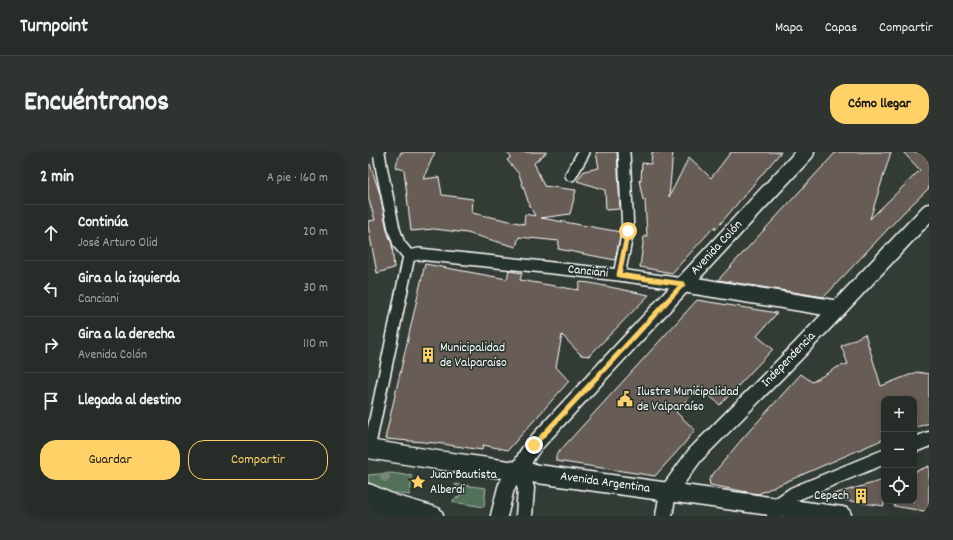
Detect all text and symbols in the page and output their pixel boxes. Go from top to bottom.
text: Turnpoint [20,14,88,41]
text: Mapa [775,18,803,38]
text: Capas [825,18,857,38]
text: Compartir [879,18,933,38]
text: Encuéntranos [24,84,169,124]
button: Cómo llegar [830,84,929,124]
text: 2 min [40,166,74,190]
text: A pie · 160 m [267,169,328,188]
text: Continúa [78,212,128,234]
street label: Avenida Colón [687,216,747,280]
icon: ahead [40,222,62,244]
route start [619,222,637,240]
text: 20 m [303,223,328,242]
text: José Arturo Olid [78,234,158,253]
street label: Canciani [567,260,610,284]
text: Gira a la izquierda [78,268,179,290]
icon: left [40,278,62,300]
text: 30 m [303,279,328,298]
text: Canciani [78,290,119,309]
text: Gira a la derecha [78,324,175,346]
street label: Independencia [757,327,821,392]
icon: right [40,334,62,356]
text: 110 m [303,335,328,354]
place label: Municipalidad de Valparaíso [440,339,507,373]
text: Avenida Colón [78,346,147,365]
building icon: Municipalidad de Valparaíso [419,346,437,364]
place label: Ilustre Municipalidad de Valparaíso [637,383,739,417]
icon: arrive [40,390,62,412]
text: Llegada al destino [78,390,181,412]
public building icon: Ilustre Municipalidad de Valparaíso [616,390,634,408]
map controls [881,396,917,504]
button: + [881,396,917,432]
button: − [881,432,917,468]
route end [525,436,543,454]
button: Guardar [40,440,180,480]
button: Compartir [188,440,328,480]
place label: Juan Bautista Alberdi [430,466,498,500]
street label: Avenida Argentina [559,467,652,499]
button: locate [881,468,917,504]
place icon: Juan Bautista Alberdi [409,473,427,491]
place label: Cepech [814,487,849,506]
building icon: Cepech [852,487,870,505]

